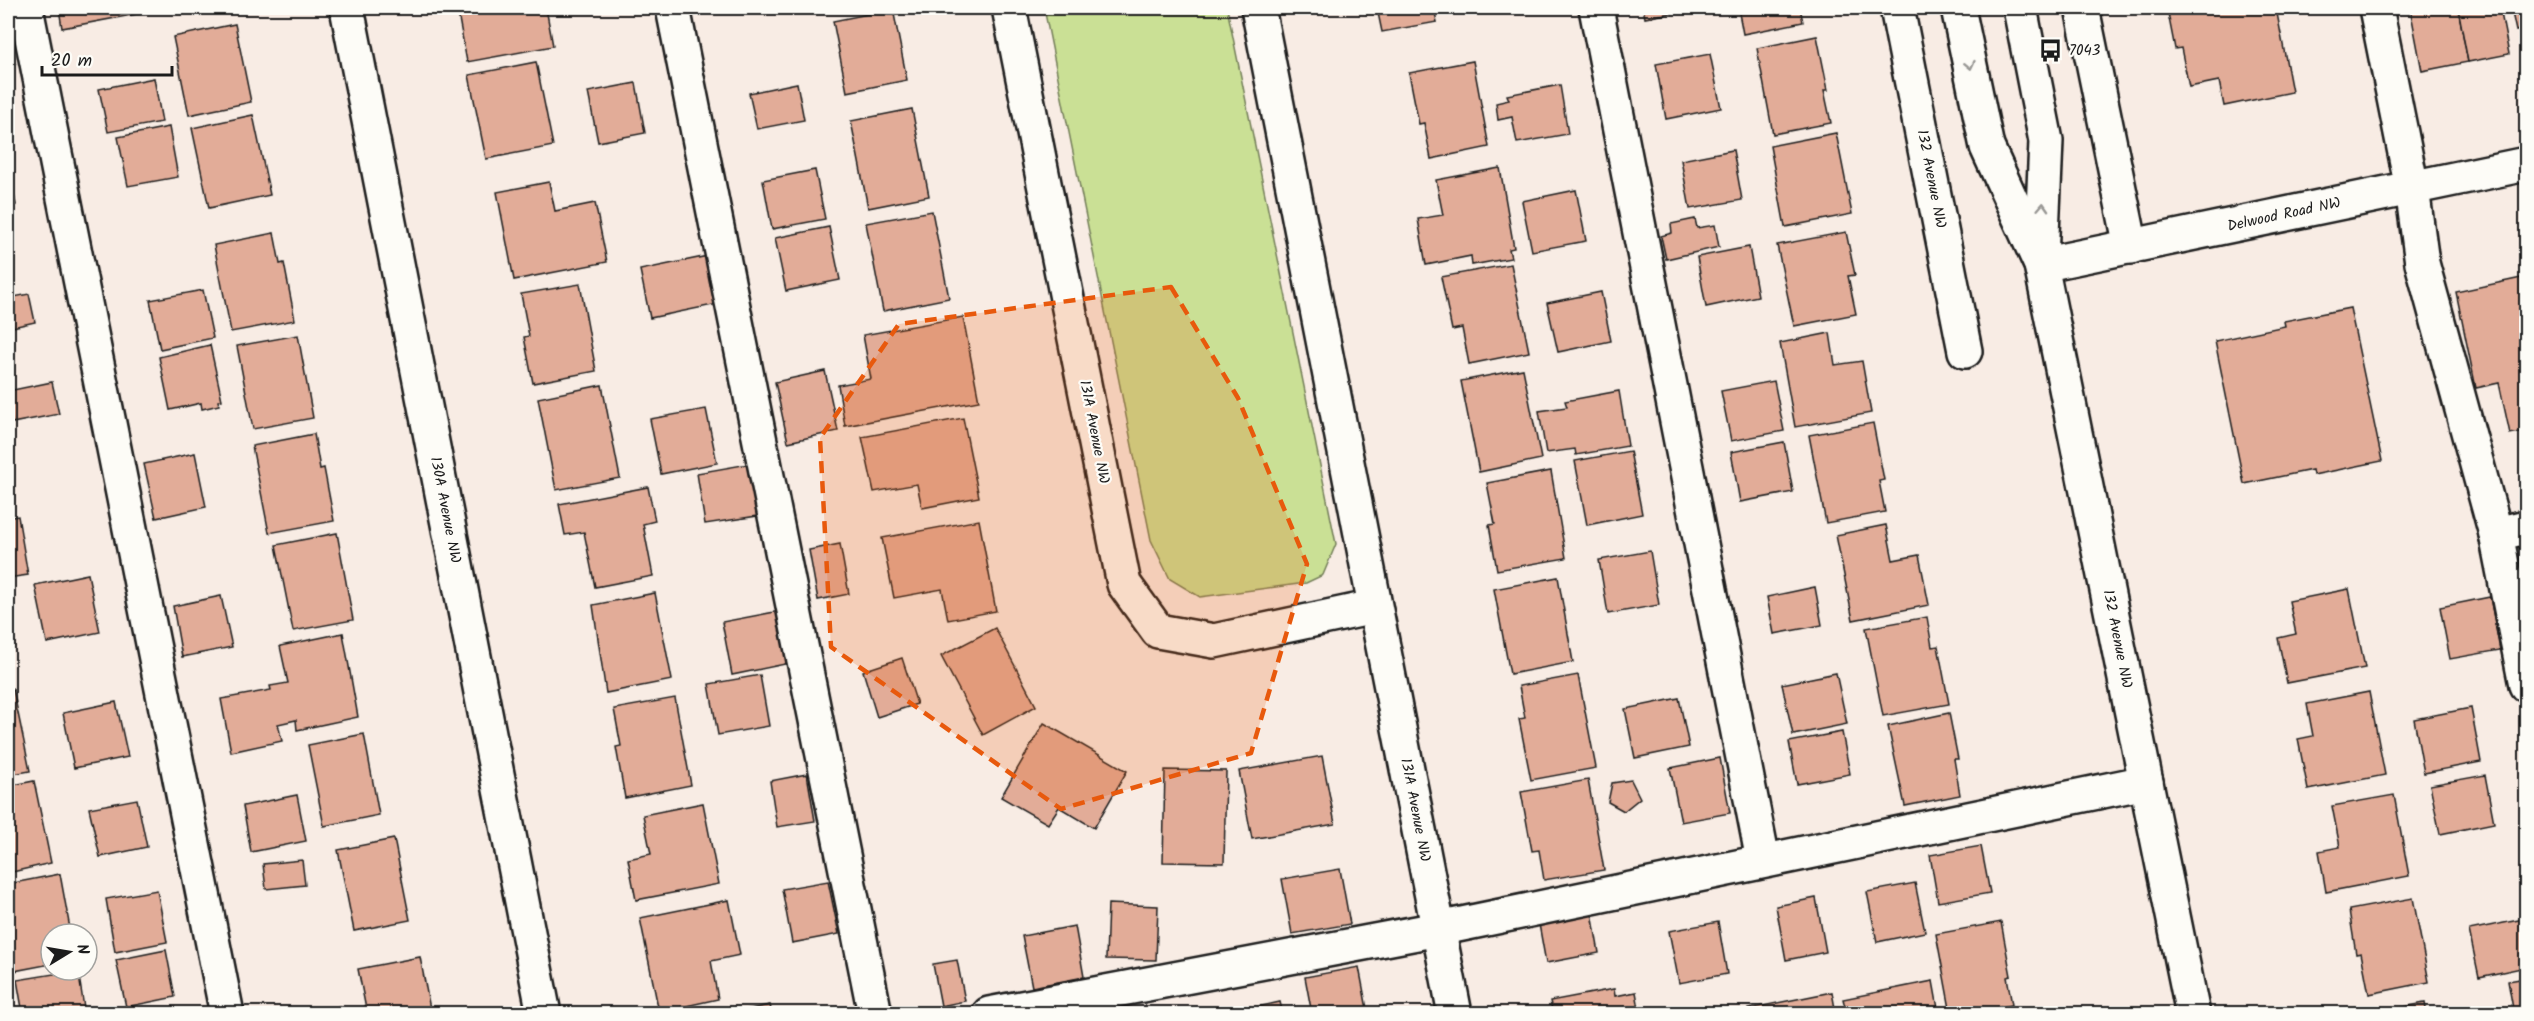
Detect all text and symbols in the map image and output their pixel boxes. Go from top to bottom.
bus stop icon: 7043 [2038,38,2064,64]
scale bar [42,39,172,77]
place label: 7043 [2069,39,2101,63]
text: 20 m [51,47,92,76]
one-way arrow [1963,59,1976,69]
street label: 132 Avenue NW [1910,128,1952,231]
street label: Delwood Road NW [2225,191,2343,239]
one-way arrow [2037,202,2050,211]
street label: 131A Avenue NW [1072,378,1116,486]
street label: 130A Avenue NW [423,455,467,566]
street label: 132 Avenue NW [2096,588,2138,691]
street label: 131A Avenue NW [1393,756,1437,864]
north arrow [39,922,99,982]
text: N [69,942,95,957]

